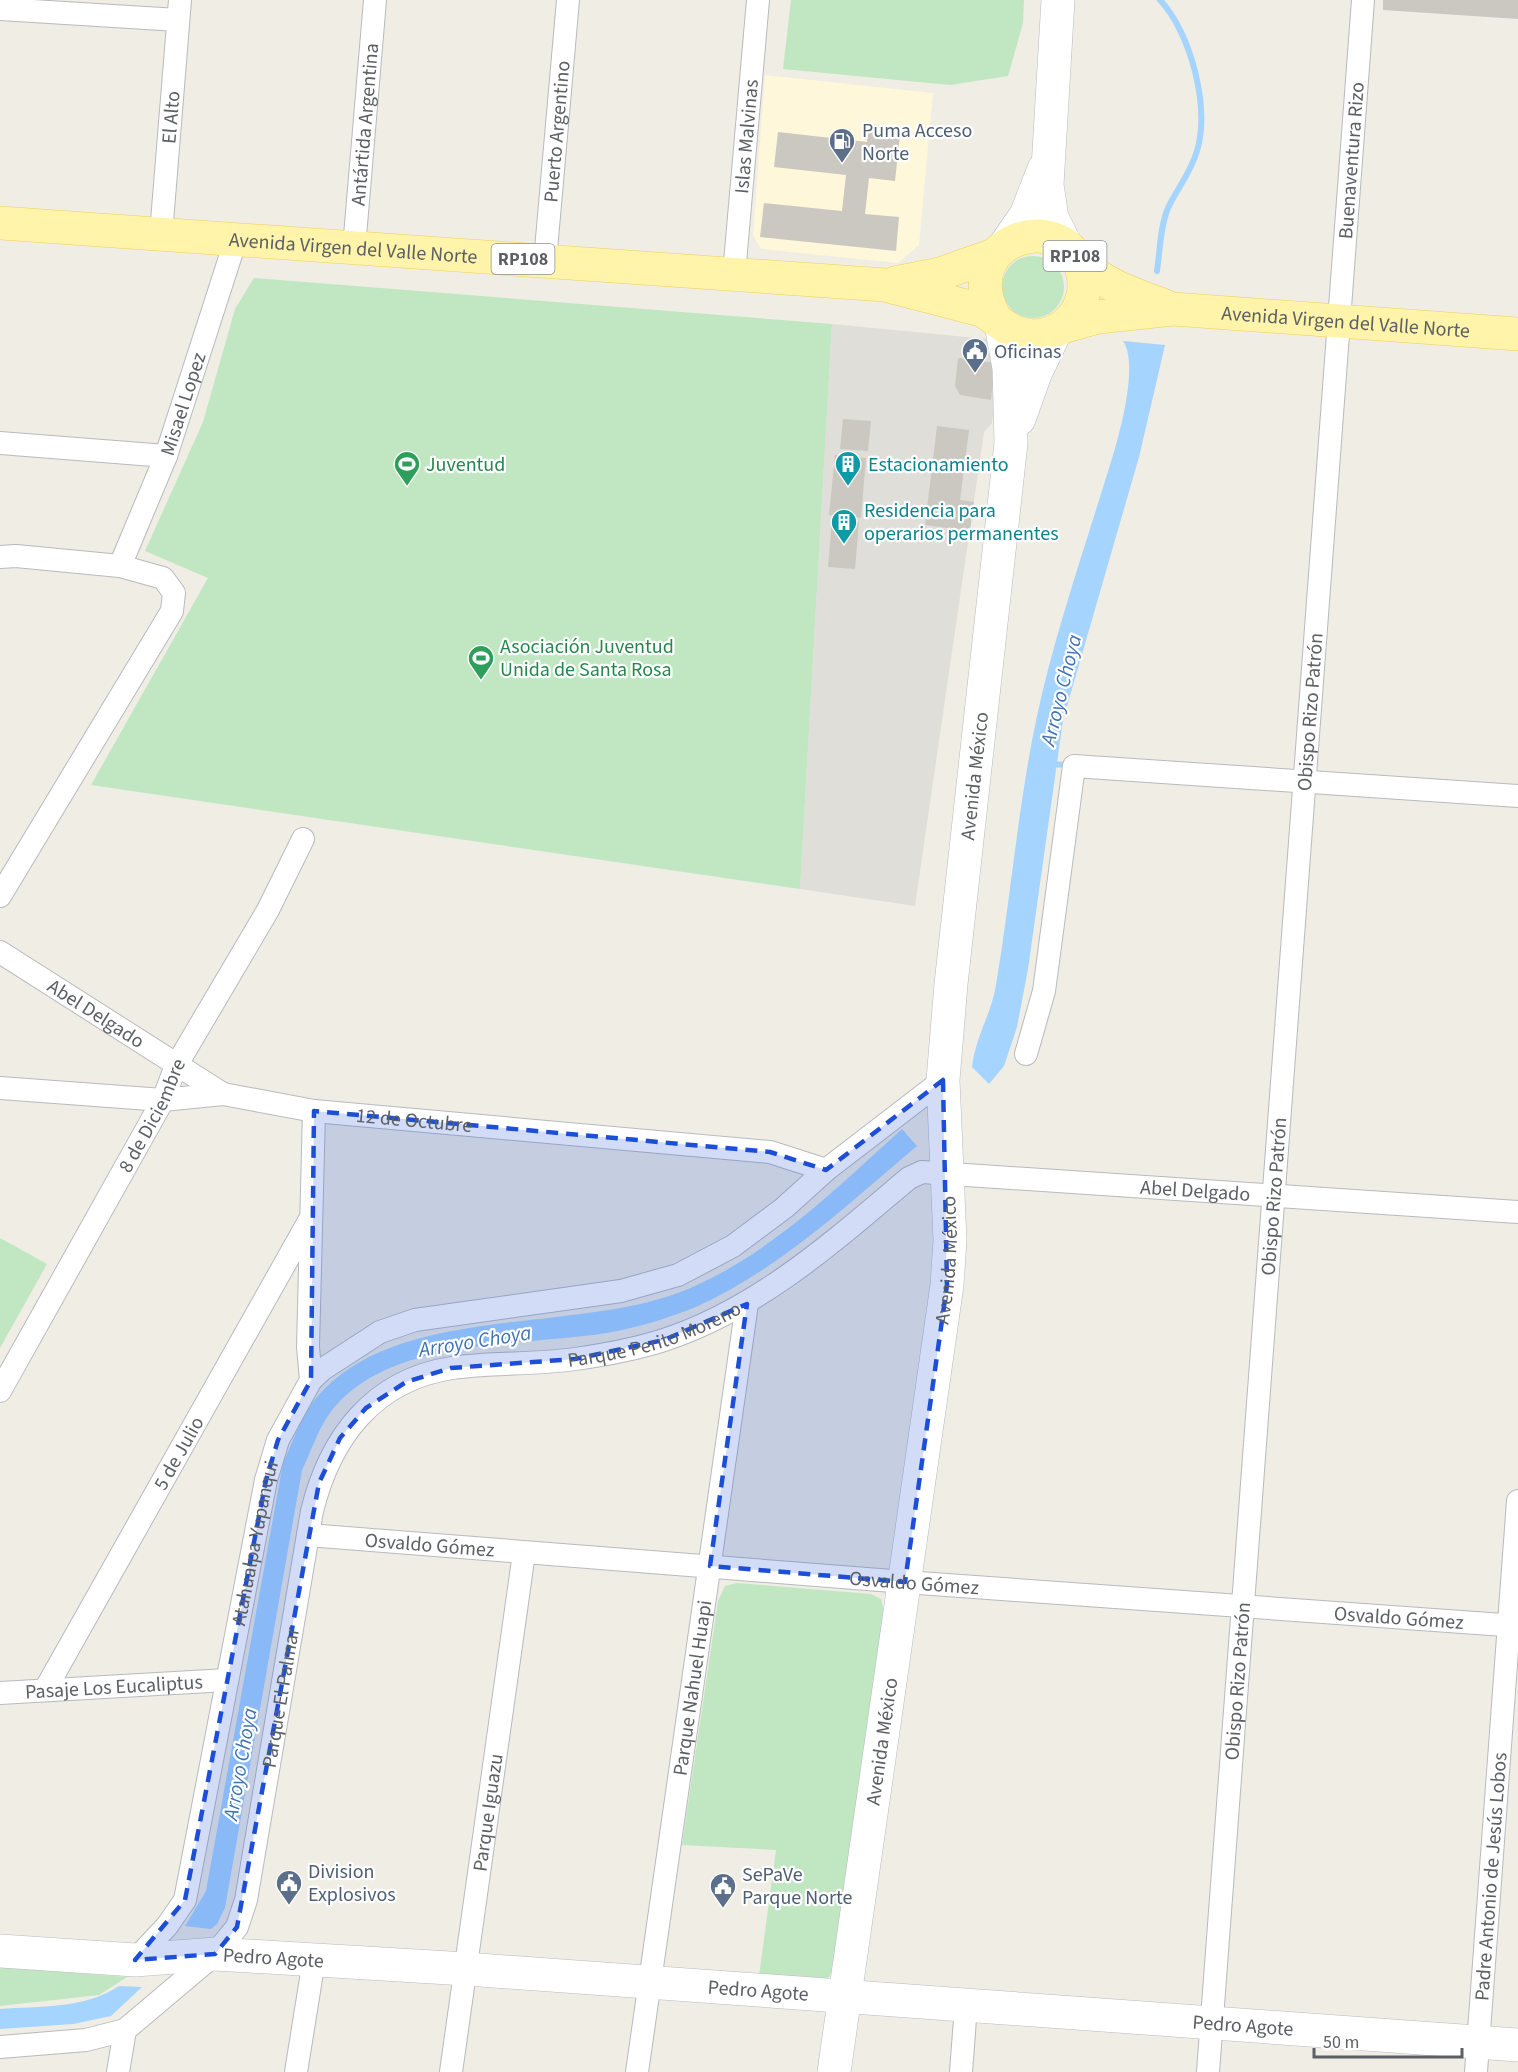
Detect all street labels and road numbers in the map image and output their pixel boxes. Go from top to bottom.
street label: Antártida Argentina [345,42,386,207]
street label: Puerto Argentino [537,60,578,204]
street label: Islas Malvinas [728,78,766,195]
street label: Buenaventura Rizo [1332,81,1372,240]
street label: El Alto [155,90,188,145]
street label: Avenida Virgen del Valle Norte [228,226,478,271]
road number: RP108 [1044,241,1106,271]
road number: RP108 [492,244,554,274]
street label: Avenida Virgen del Valle Norte [1220,300,1471,345]
street label: Misael Lopez [154,349,213,459]
street label: Obispo Rizo Patrón [1291,632,1331,792]
street label: Avenida México [954,711,996,842]
street label: Abel Delgado [42,973,150,1055]
street label: 8 de Diciembre [112,1053,193,1178]
street label: 12 de Octubre [355,1102,474,1140]
street label: Obispo Rizo Patrón [1255,1116,1294,1277]
street label: Abel Delgado [1139,1174,1251,1209]
street label: Avenida México [929,1195,965,1326]
street label: Parque Perito Moreno [566,1295,746,1375]
street label: 5 de Julio [147,1412,211,1495]
street label: Atahualpa Yupanqui [225,1457,286,1628]
street label: Osvaldo Gómez [364,1527,495,1565]
street label: Osvaldo Gómez [848,1565,980,1602]
street label: Parque Nahuel Huapi [667,1598,719,1778]
street label: Osvaldo Gómez [1333,1600,1465,1637]
street label: Obispo Rizo Patrón [1218,1601,1258,1761]
street label: Parque El Palmar [256,1625,307,1770]
street label: Pasaje Los Eucaliptus [24,1668,203,1707]
street label: Avenida México [859,1676,905,1807]
street label: Padre Antonio de Jesús Lobos [1468,1751,1514,2002]
street label: Parque Iguazu [466,1752,511,1873]
street label: Pedro Agote [222,1941,325,1975]
street label: Pedro Agote [707,1974,810,2009]
street label: Pedro Agote [1192,2009,1294,2044]

